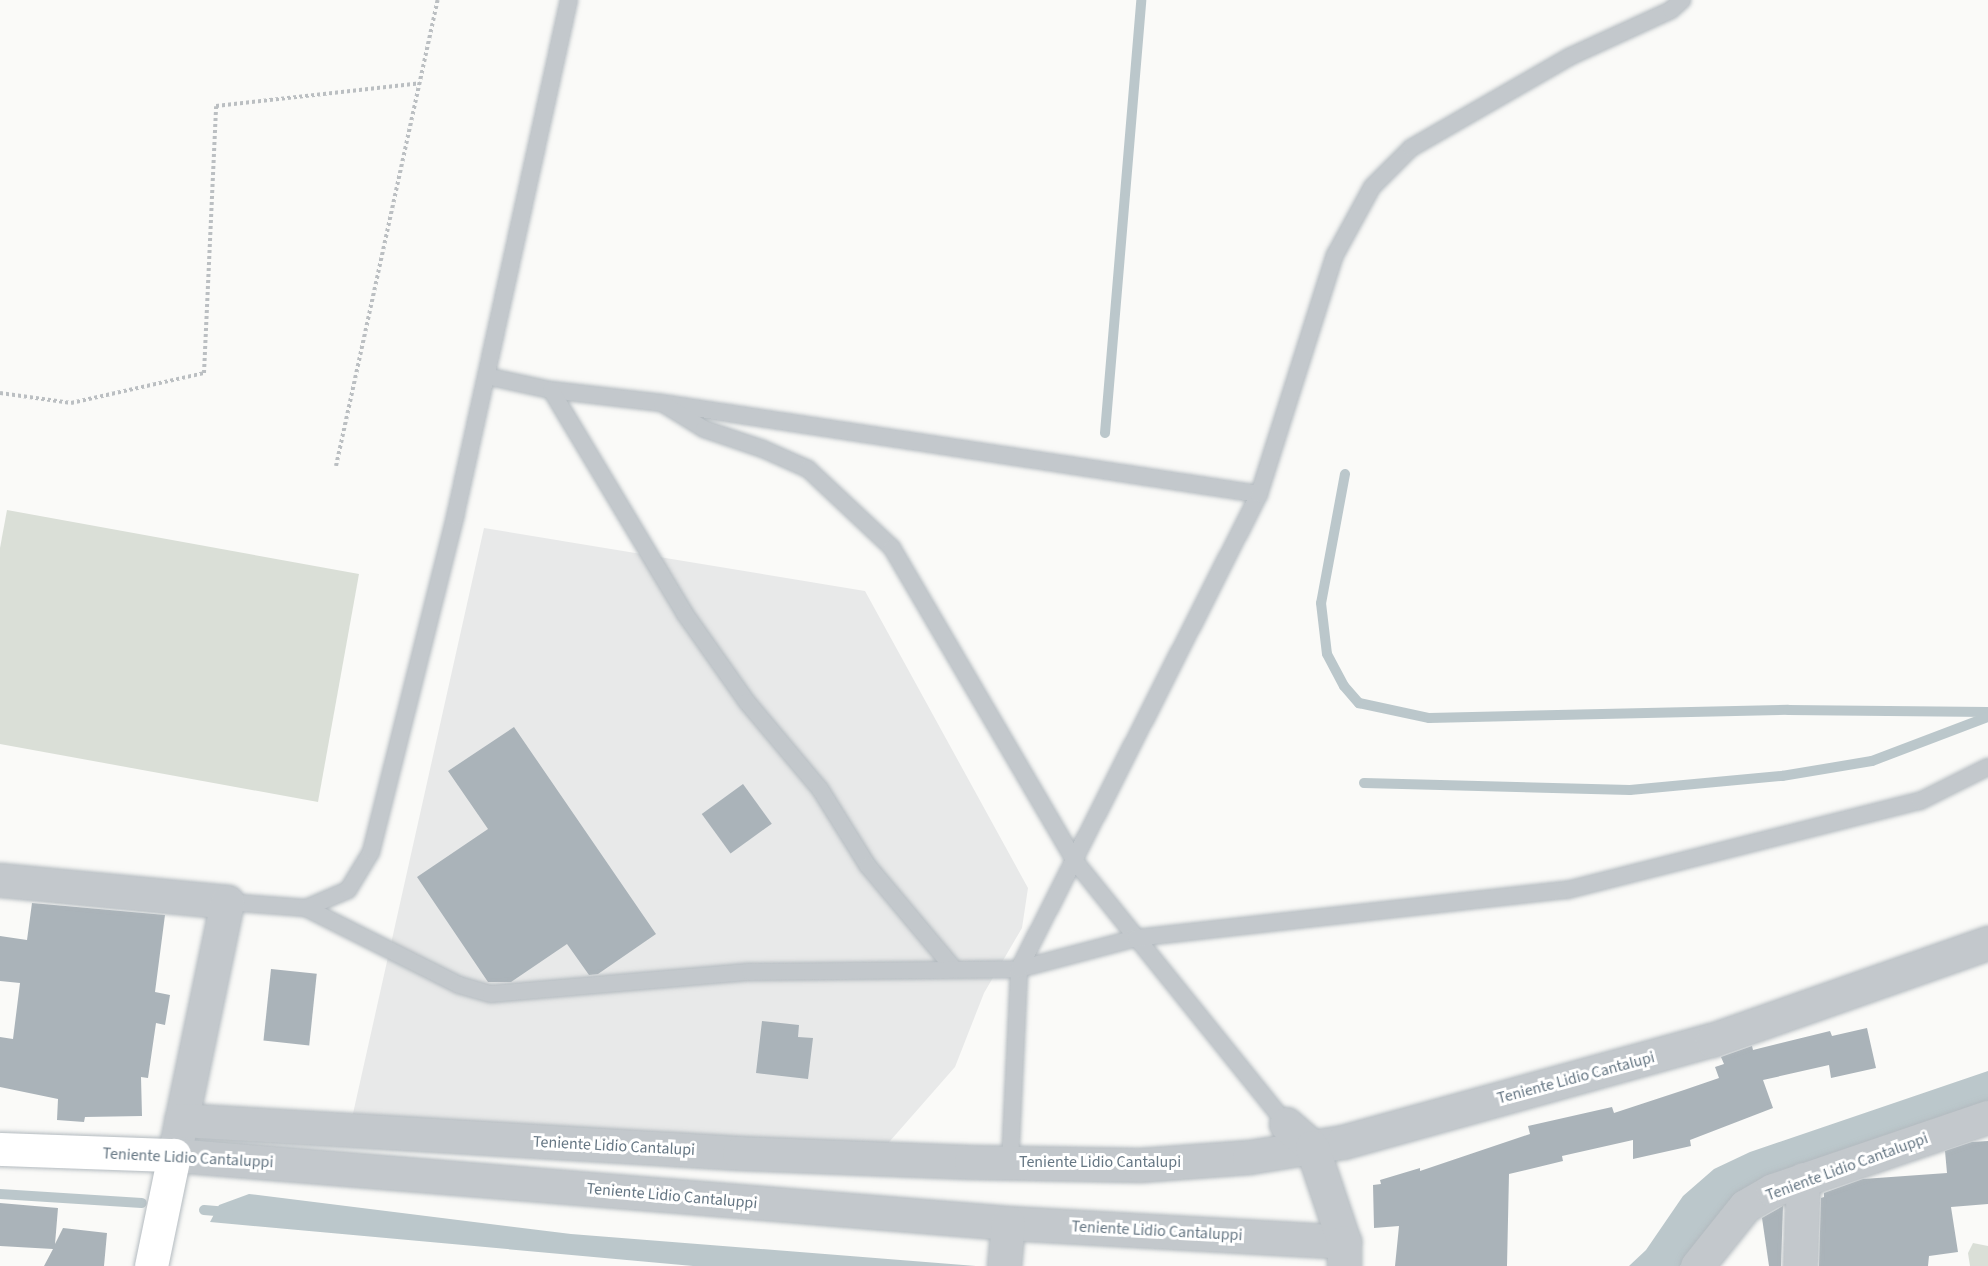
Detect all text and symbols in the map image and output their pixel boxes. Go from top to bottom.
street label: Teniente Lidio Cantalupi [1495,1048,1657,1108]
street label: Teniente Lidio Cantaluppi [1763,1129,1931,1205]
street label: Teniente Lidio Cantalupi [532,1132,696,1160]
street label: Teniente Lidio Cantaluppi [102,1144,274,1172]
street label: Teniente Lidio Cantalupi [1019,1152,1181,1172]
street label: Teniente Lidio Cantaluppi [586,1179,758,1213]
street label: Teniente Lidio Cantaluppi [1071,1217,1243,1245]

